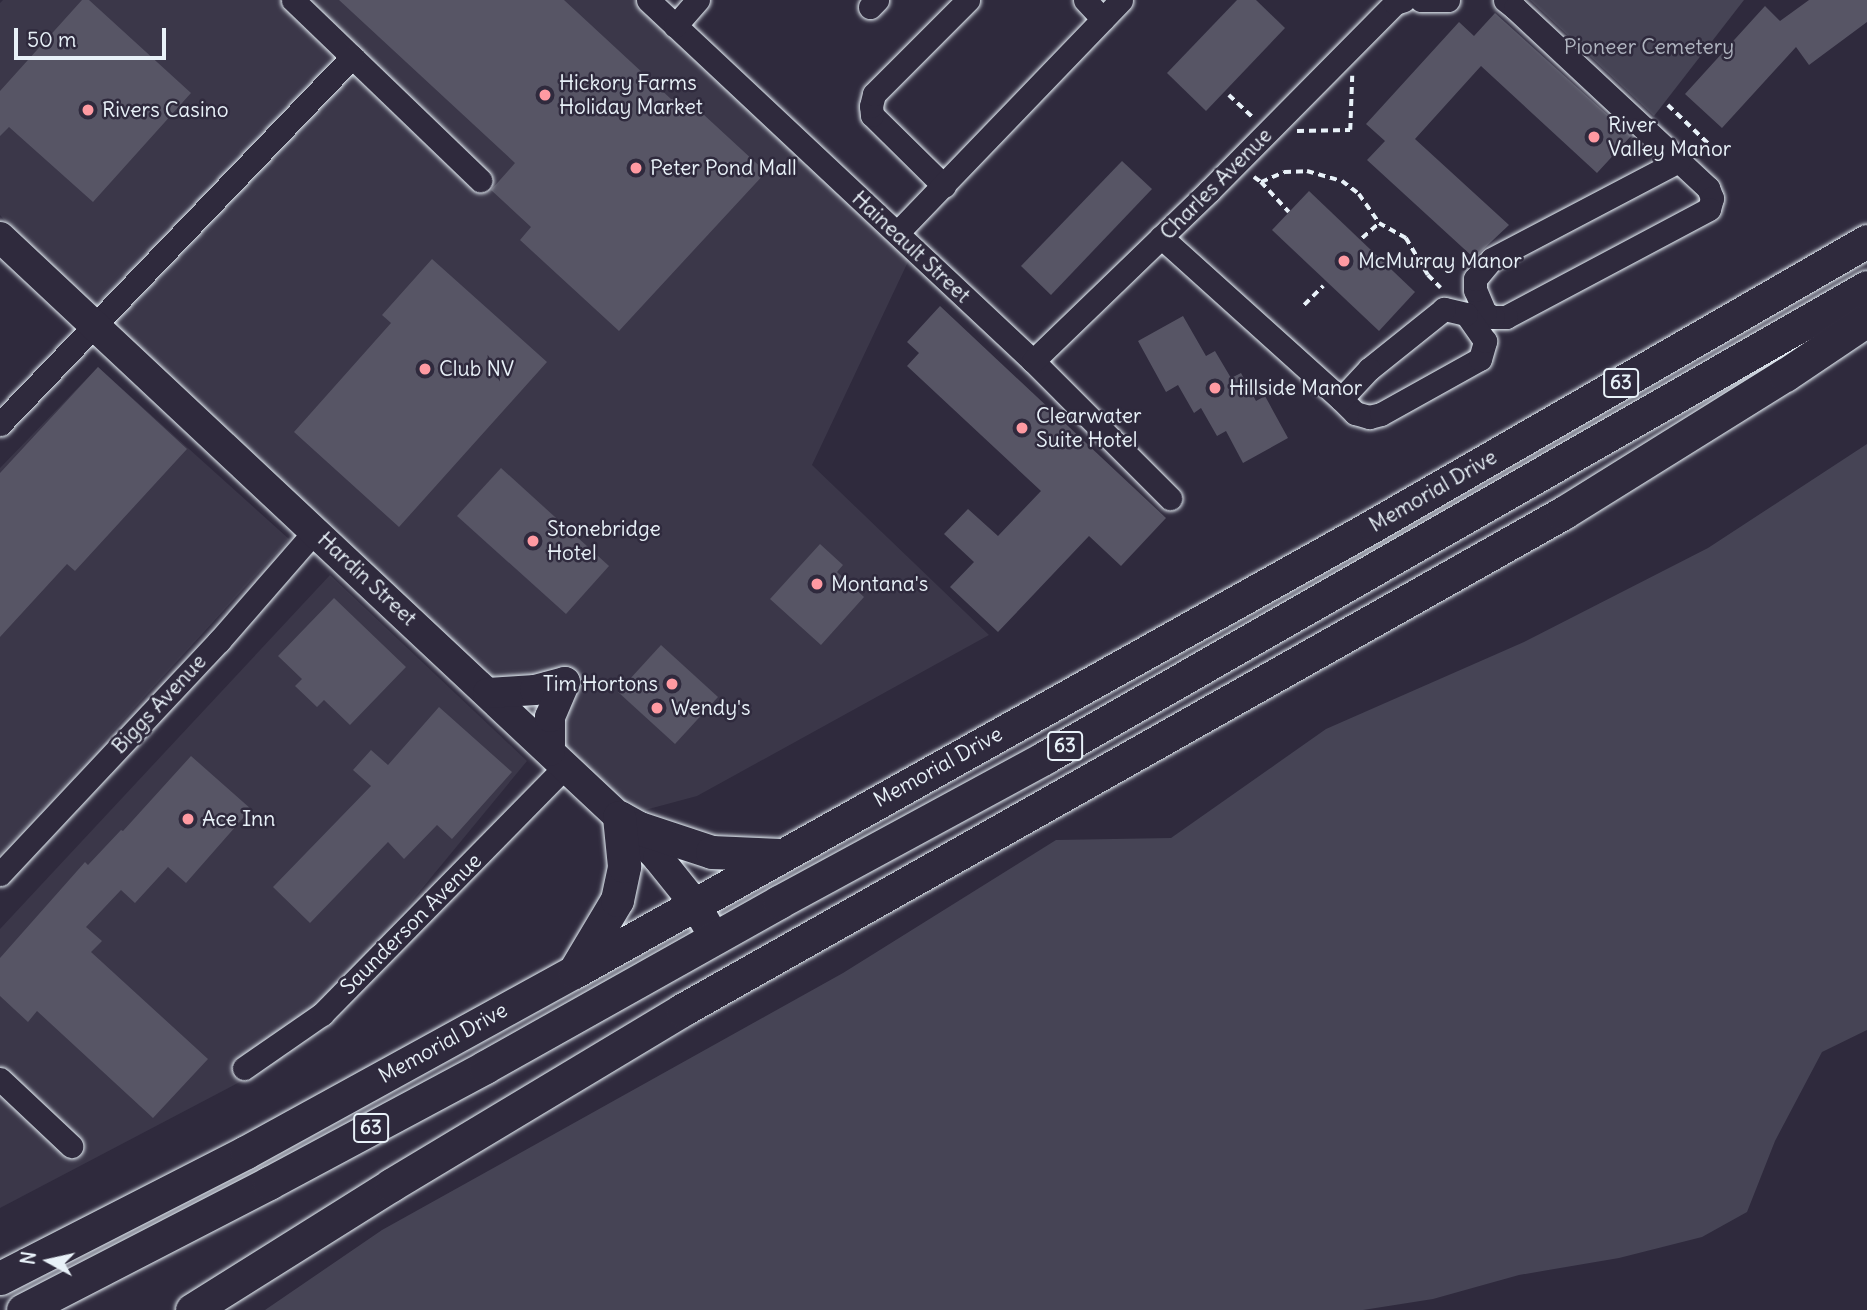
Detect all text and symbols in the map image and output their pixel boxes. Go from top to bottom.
scale bar [18,14,170,58]
text: 50 m [27,26,76,53]
park label: Pioneer Cemetery [1564,34,1734,60]
place label: Hickory Farms Holiday Market [559,70,703,120]
marker: Hickory Farms Holiday Market [537,87,553,103]
place label: Rivers Casino [102,97,229,123]
marker: Rivers Casino [80,102,96,118]
place label: River Valley Manor [1608,112,1731,162]
street label: Charles Avenue [1155,123,1277,245]
marker: River Valley Manor [1586,129,1602,145]
place label: Peter Pond Mall [650,155,797,181]
marker: Peter Pond Mall [628,160,644,176]
street label: Haineault Street [847,186,975,308]
place label: McMurray Manor [1358,248,1522,274]
marker: McMurray Manor [1336,253,1352,269]
place label: Club NV [439,356,514,382]
marker: Club NV [417,361,433,377]
road number: 63 [1602,368,1640,398]
place label: Hillside Manor [1229,375,1362,401]
marker: Hillside Manor [1207,380,1223,396]
place label: Clearwater Suite Hotel [1036,403,1142,453]
marker: Clearwater Suite Hotel [1014,420,1030,436]
street label: Memorial Drive [1365,444,1501,538]
place label: Stonebridge Hotel [547,516,661,566]
street label: Hardin Street [312,527,422,631]
marker: Stonebridge Hotel [525,533,541,549]
place label: Montana's [831,571,928,597]
marker: Montana's [809,576,825,592]
street label: Biggs Avenue [107,649,211,759]
place label: Tim Hortons [543,671,658,697]
marker: Tim Hortons [664,676,680,692]
place label: Wendy's [671,695,751,721]
marker: Wendy's [649,700,665,716]
street label: Memorial Drive [869,721,1007,813]
road number: 63 [1046,730,1084,762]
place label: Ace Inn [202,806,275,832]
marker: Ace Inn [180,811,196,827]
street label: Saunderson Avenue [335,848,487,1000]
street label: Memorial Drive [374,997,512,1089]
road number: 63 [352,1112,390,1144]
north arrow [14,1226,84,1296]
text: N [15,1250,41,1266]

